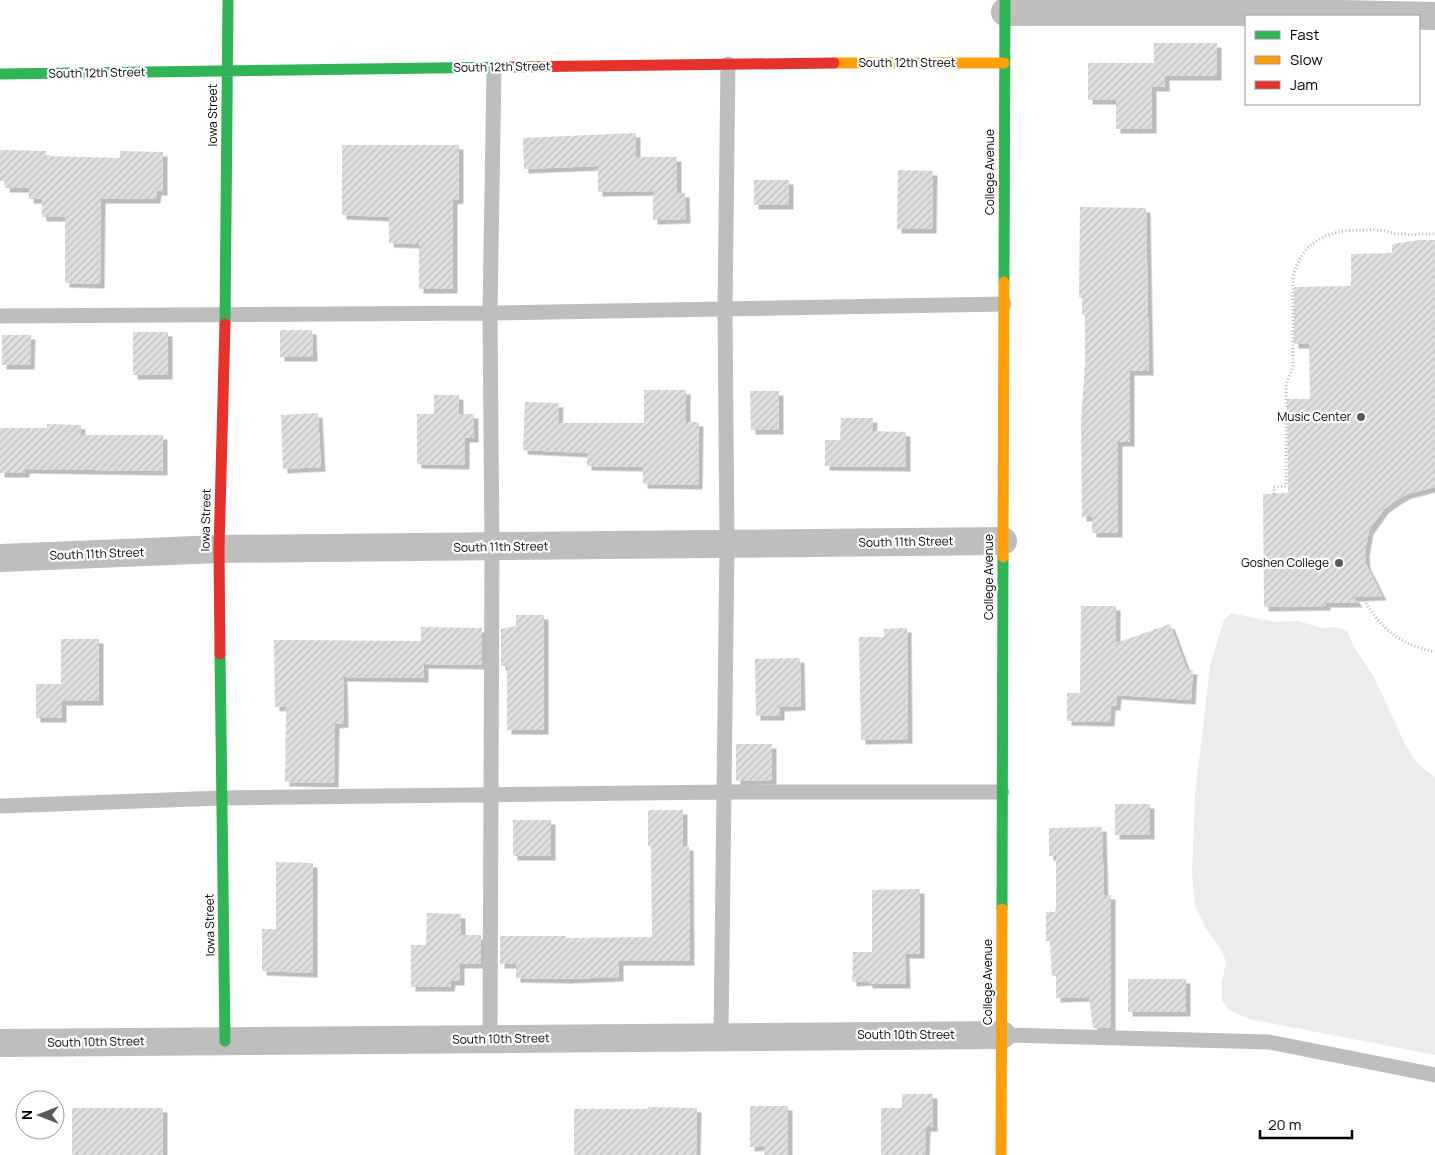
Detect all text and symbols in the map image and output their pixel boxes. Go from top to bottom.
legend [1245,15,1420,105]
text: Fast [1290,24,1319,45]
text: Slow [1290,49,1323,70]
street label: South 12th Street [858,54,956,71]
street label: South 12th Street [453,57,551,76]
street label: South 12th Street [48,63,146,82]
text: Jam [1290,74,1318,95]
street label: Iowa Street [204,83,221,146]
street label: College Avenue [981,129,998,215]
place label: Music Center [1277,408,1352,425]
marker: Music Center [1355,411,1367,423]
street label: Iowa Street [196,488,215,552]
street label: South 11th Street [858,532,954,551]
street label: College Avenue [980,534,997,620]
street label: South 11th Street [453,537,549,556]
street label: South 11th Street [49,543,145,564]
place label: Goshen College [1241,554,1329,571]
marker: Goshen College [1333,557,1345,569]
street label: Iowa Street [200,893,219,957]
street label: College Avenue [979,939,996,1025]
street label: South 10th Street [857,1026,955,1043]
street label: South 10th Street [452,1029,550,1048]
street label: South 10th Street [47,1032,145,1051]
north arrow [15,1090,65,1140]
scale bar [1260,1108,1352,1140]
text: N [17,1110,36,1120]
text: 20 m [1268,1114,1301,1135]

